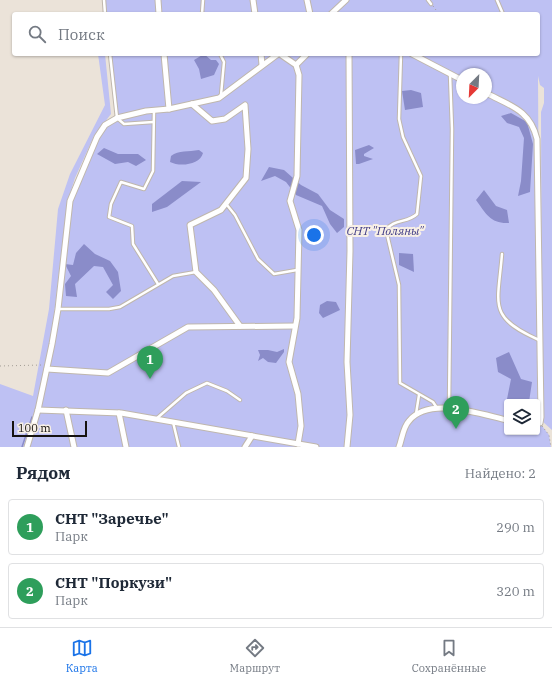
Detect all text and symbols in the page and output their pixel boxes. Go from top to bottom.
search box [12,12,540,56]
icon: search [26,23,48,45]
text: Поиск [58,25,105,44]
north arrow [456,68,492,104]
park label: СНТ "Поляны" [347,223,425,238]
your location [304,225,324,245]
pin: 1 [137,346,163,379]
pin: 2 [443,396,469,429]
map controls [504,399,540,435]
button: layers [504,399,540,435]
scale bar [12,419,87,438]
text: 100 m [18,421,51,435]
text: Рядом [16,462,71,484]
text: Найдено: 2 [465,465,536,482]
text: СНТ "Заречье" [55,509,169,528]
text: 1 [26,519,34,536]
text: 290 m [496,519,535,536]
text: Парк [55,528,88,545]
text: СНТ "Поркузи" [55,573,172,592]
text: 2 [26,583,34,600]
text: 320 m [496,583,535,600]
text: Парк [55,592,88,609]
tab: Карта [66,637,98,675]
tab: Маршрут [230,637,280,675]
tab: Сохранённые [412,637,486,675]

